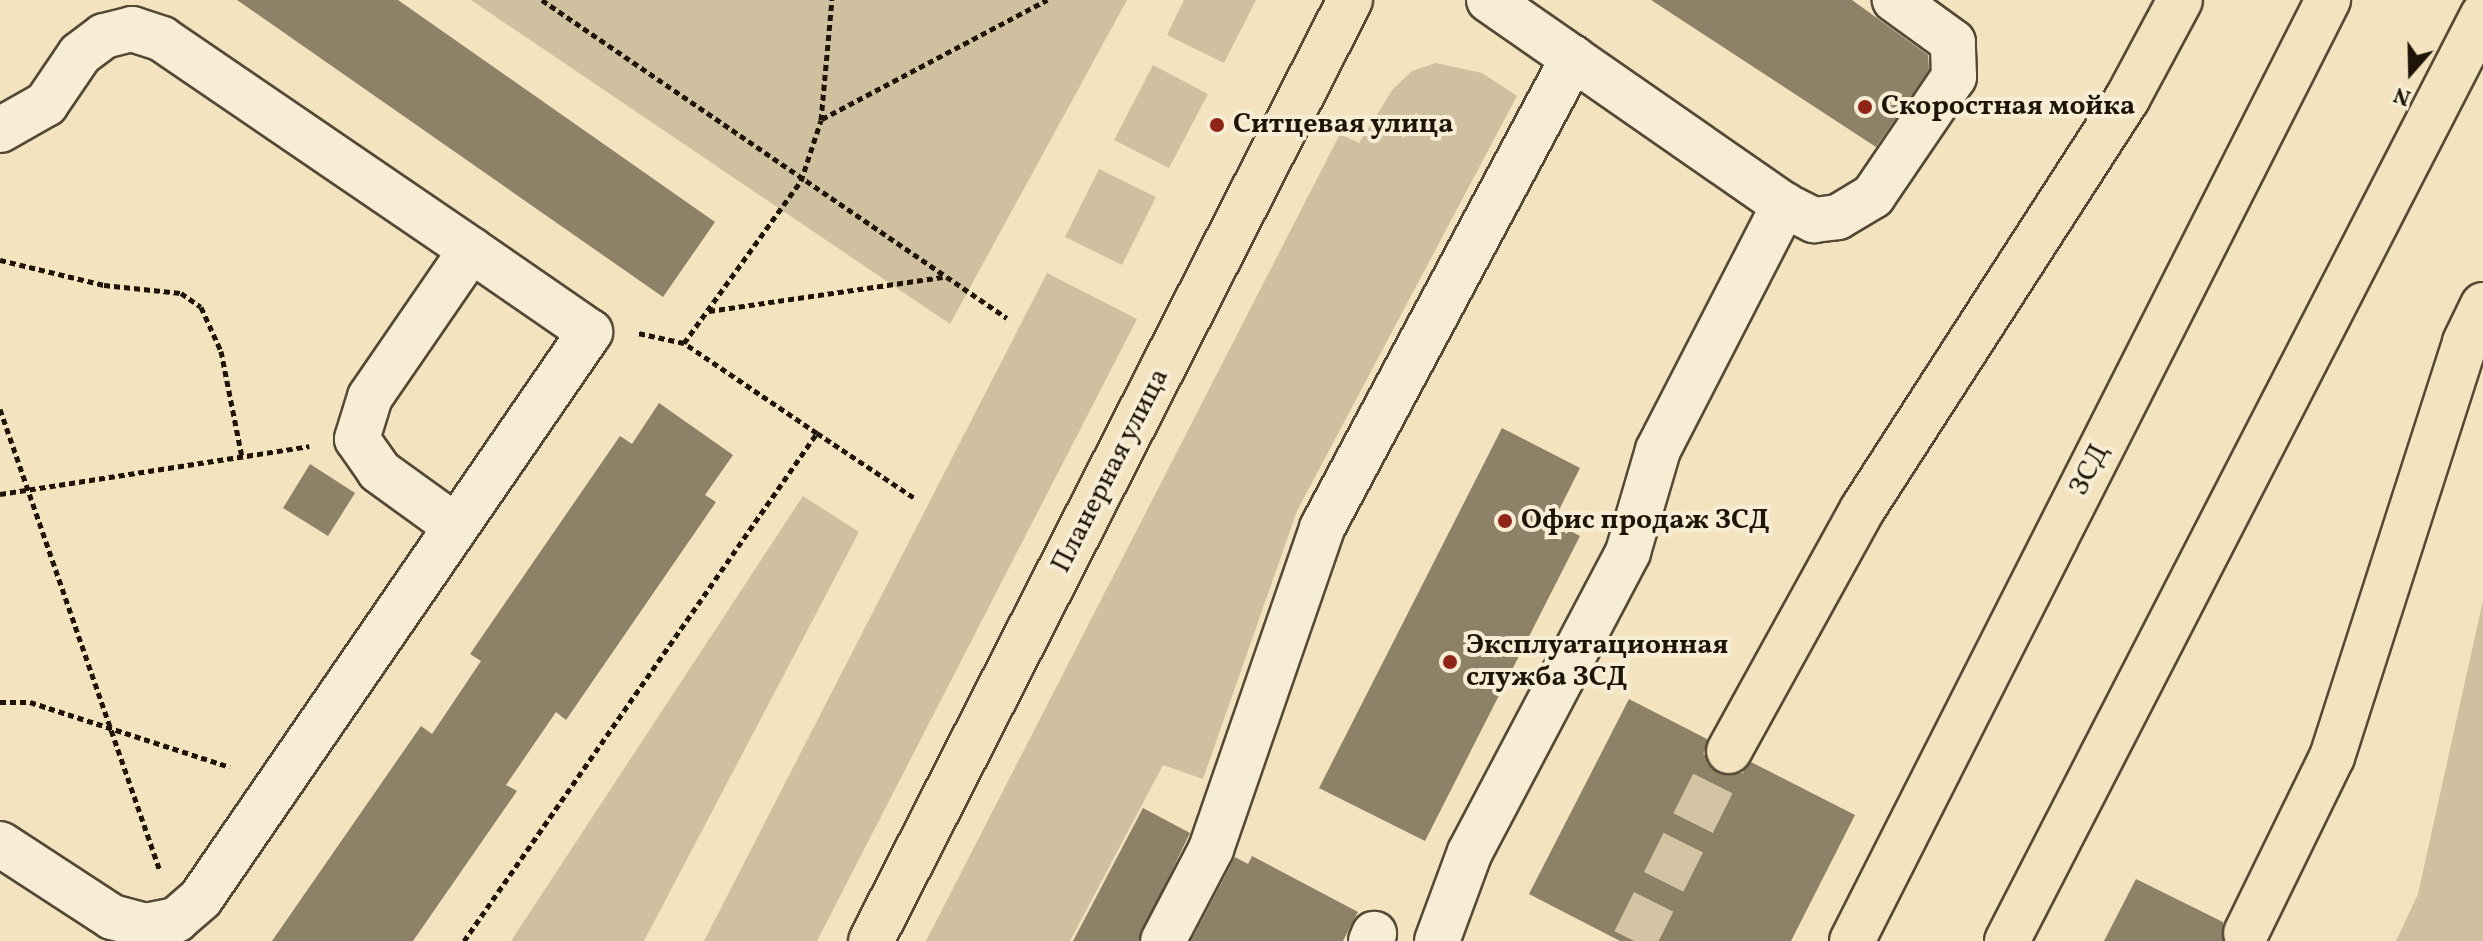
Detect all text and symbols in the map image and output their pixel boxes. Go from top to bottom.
north arrow [2371,32,2451,112]
text: N [2390,78,2415,112]
place label: Скоростная мойка [1881,90,2135,124]
marker: Скоростная мойка [1856,98,1874,116]
place label: Ситцевая улица [1233,108,1454,142]
marker: Ситцевая улица [1208,116,1226,134]
street label: Планерная улица [1045,363,1177,579]
street label: ЗСД [2063,438,2117,502]
place label: Офис продаж ЗСД [1521,504,1770,538]
marker: Офис продаж ЗСД [1496,512,1514,530]
place label: Эксплуатационная служба ЗСД [1466,629,1729,695]
marker: Эксплуатационная служба ЗСД [1441,653,1459,671]

